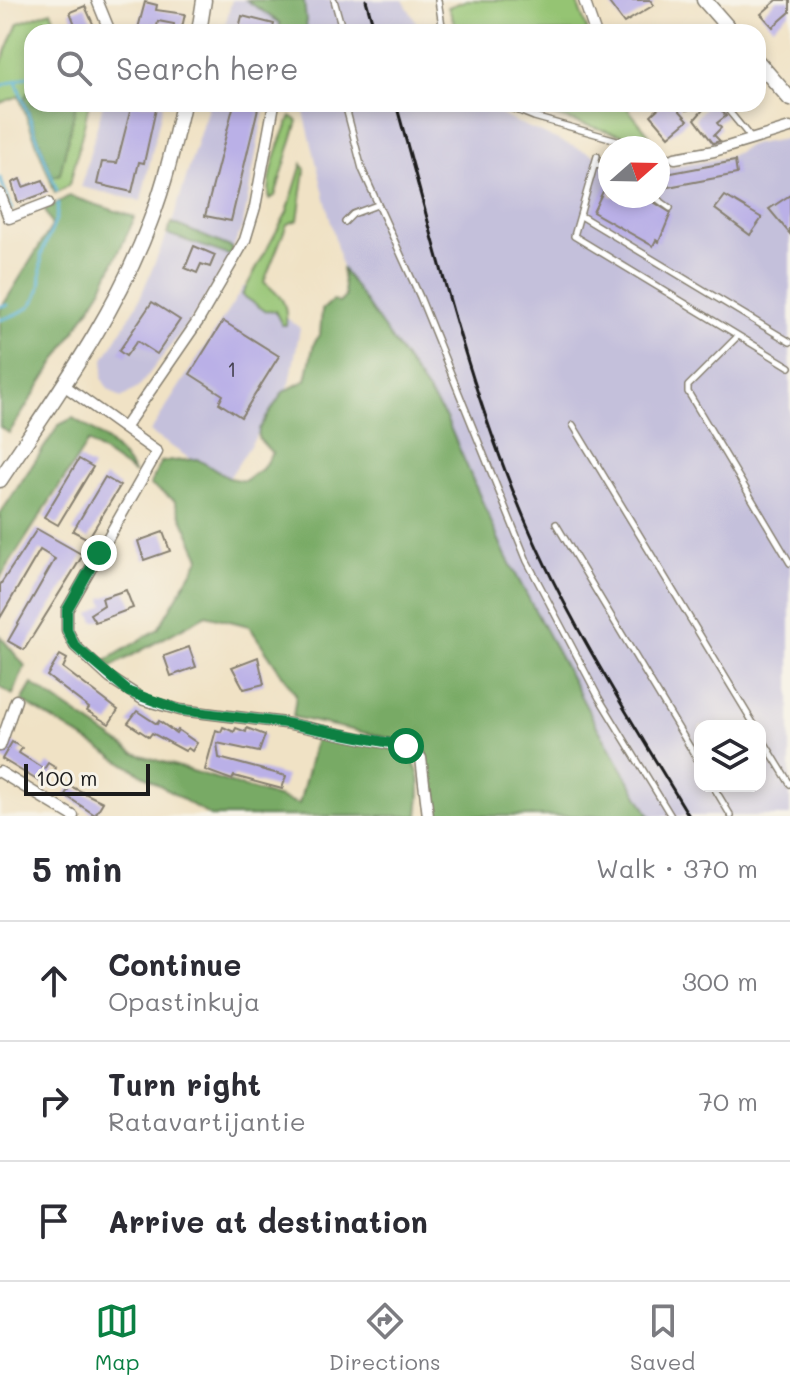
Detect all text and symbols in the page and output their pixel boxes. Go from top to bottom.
search box [24,24,766,112]
icon: search [52,46,96,90]
text: Search here [116,48,299,88]
north arrow [598,136,670,208]
house number: 1 [227,354,237,383]
route end [81,535,117,571]
map controls [694,720,766,792]
button: layers [694,720,766,792]
route start [388,728,424,764]
scale bar [24,760,150,796]
text: 100 m [36,763,98,792]
text: 5 min [32,846,122,891]
text: Walk · 370 m [596,851,758,885]
text: Continue [108,944,241,984]
icon: ahead [32,959,76,1003]
text: 300 m [682,964,758,998]
text: Opastinkuja [108,984,260,1018]
text: Turn right [108,1064,261,1104]
icon: right [32,1079,76,1123]
text: 70 m [698,1084,758,1118]
text: Ratavartijantie [108,1104,306,1138]
icon: arrive [32,1199,76,1243]
text: Arrive at destination [108,1201,428,1241]
tab: Map [95,1299,140,1376]
tab: Directions [329,1299,441,1376]
tab: Saved [630,1299,695,1376]

